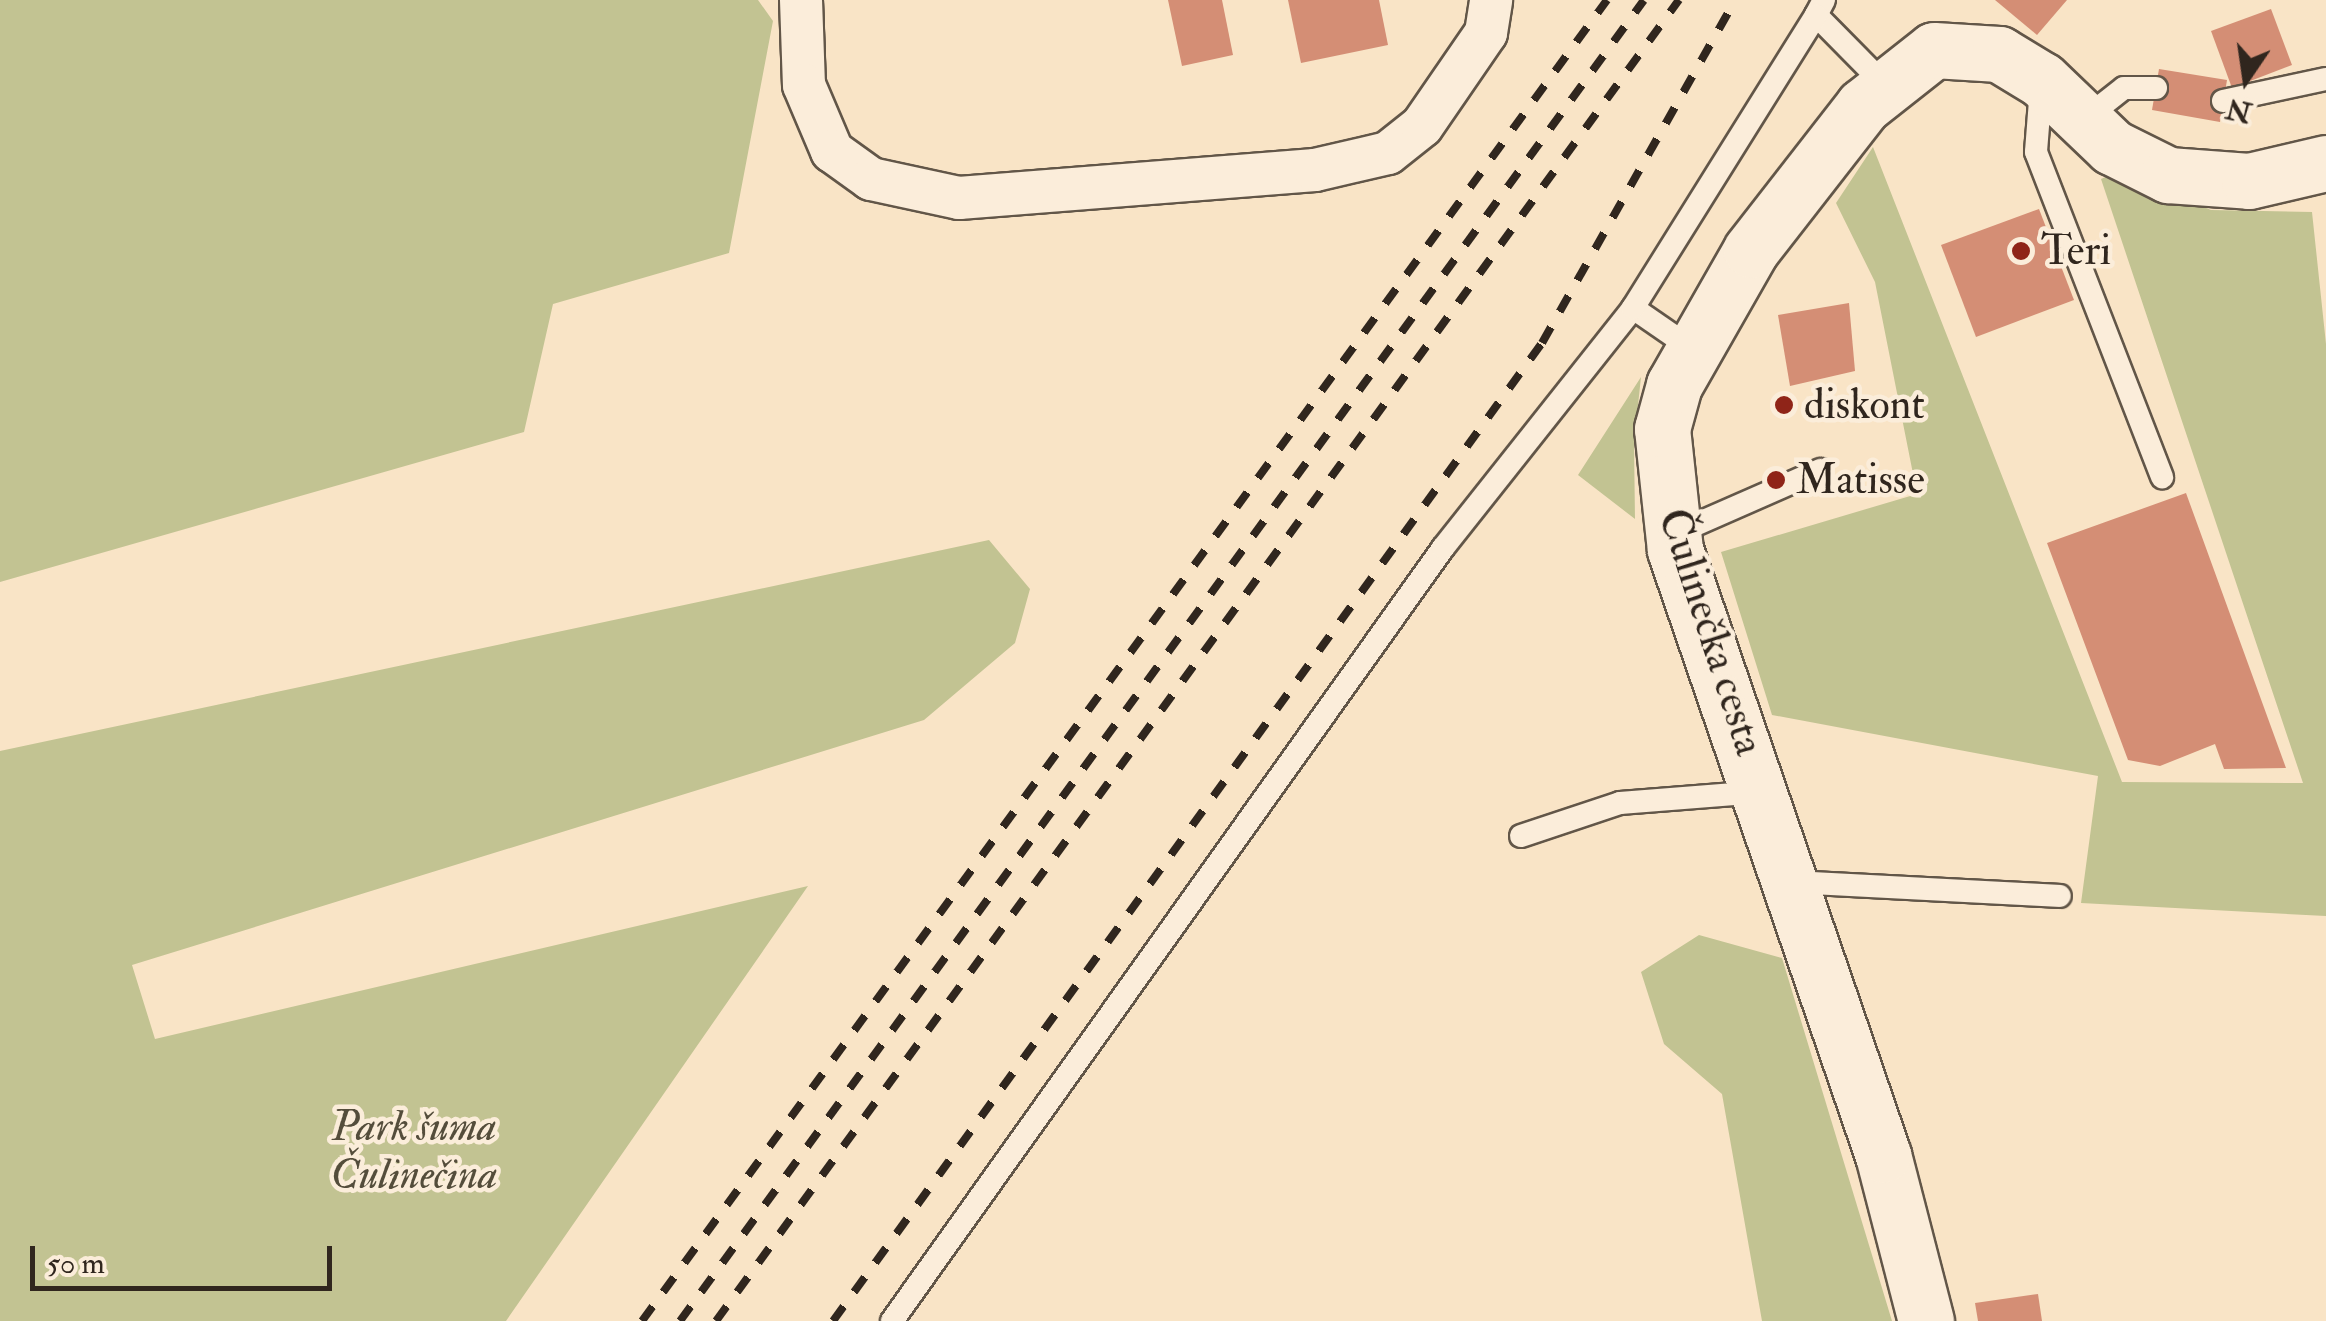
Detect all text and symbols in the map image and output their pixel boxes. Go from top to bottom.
north arrow [2196,30,2296,130]
text: N [2223,90,2255,130]
place label: Teri [2041,226,2111,276]
marker: Teri [2010,240,2032,262]
place label: diskont [1804,380,1925,430]
marker: diskont [1773,394,1795,416]
place label: Matisse [1796,455,1925,505]
marker: Matisse [1765,469,1787,491]
street label: Čulinečka cesta [1648,503,1774,761]
park label: Park šuma Čulinečina [330,1102,498,1200]
scale bar [35,1226,338,1288]
text: 50 m [47,1245,105,1282]

